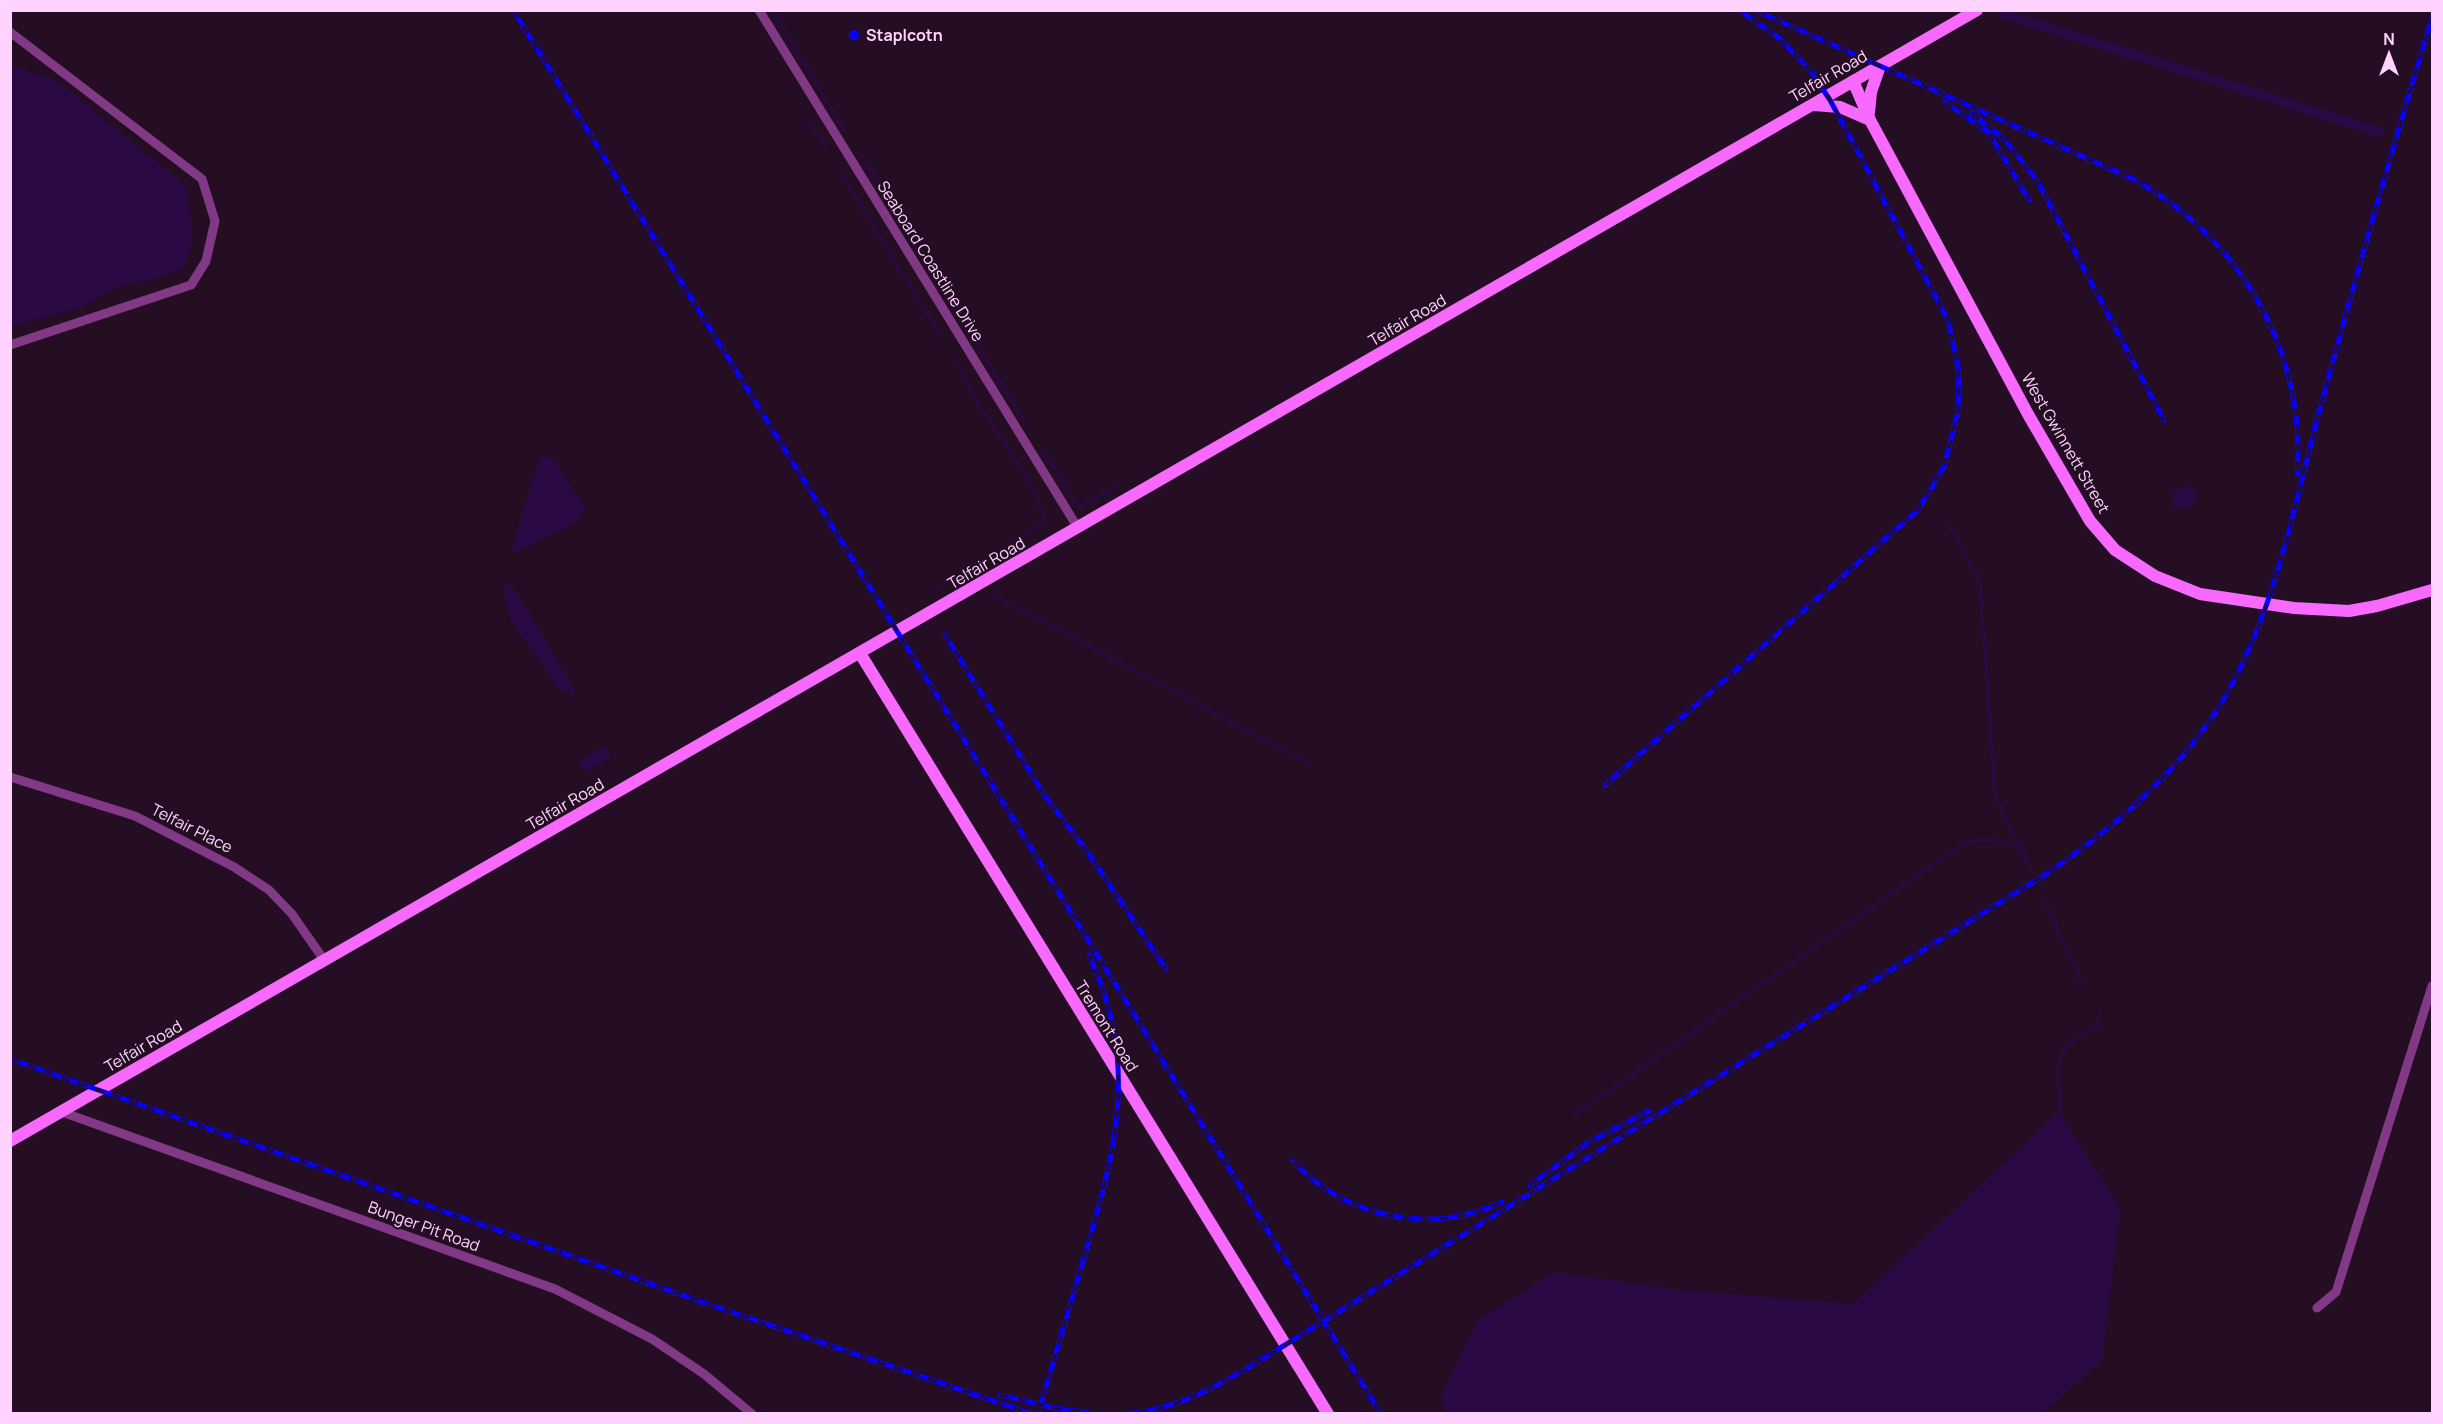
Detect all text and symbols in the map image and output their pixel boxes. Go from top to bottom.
place label: Staplcotn [866,24,943,46]
north arrow [2359,24,2419,84]
marker: Staplcotn [847,28,861,42]
text: N [2383,28,2395,50]
street label: Telfair Road [1785,45,1871,107]
street label: Seaboard Coastline Drive [873,176,989,346]
street label: Telfair Road [1364,289,1450,351]
street label: West Gwinnett Street [2017,369,2115,517]
street label: Telfair Road [943,532,1029,594]
street label: Telfair Road [522,773,608,835]
street label: Telfair Place [148,798,236,858]
street label: Tremont Road [1070,976,1144,1076]
street label: Telfair Road [100,1015,186,1077]
street label: Bunger Pit Road [365,1196,483,1256]

